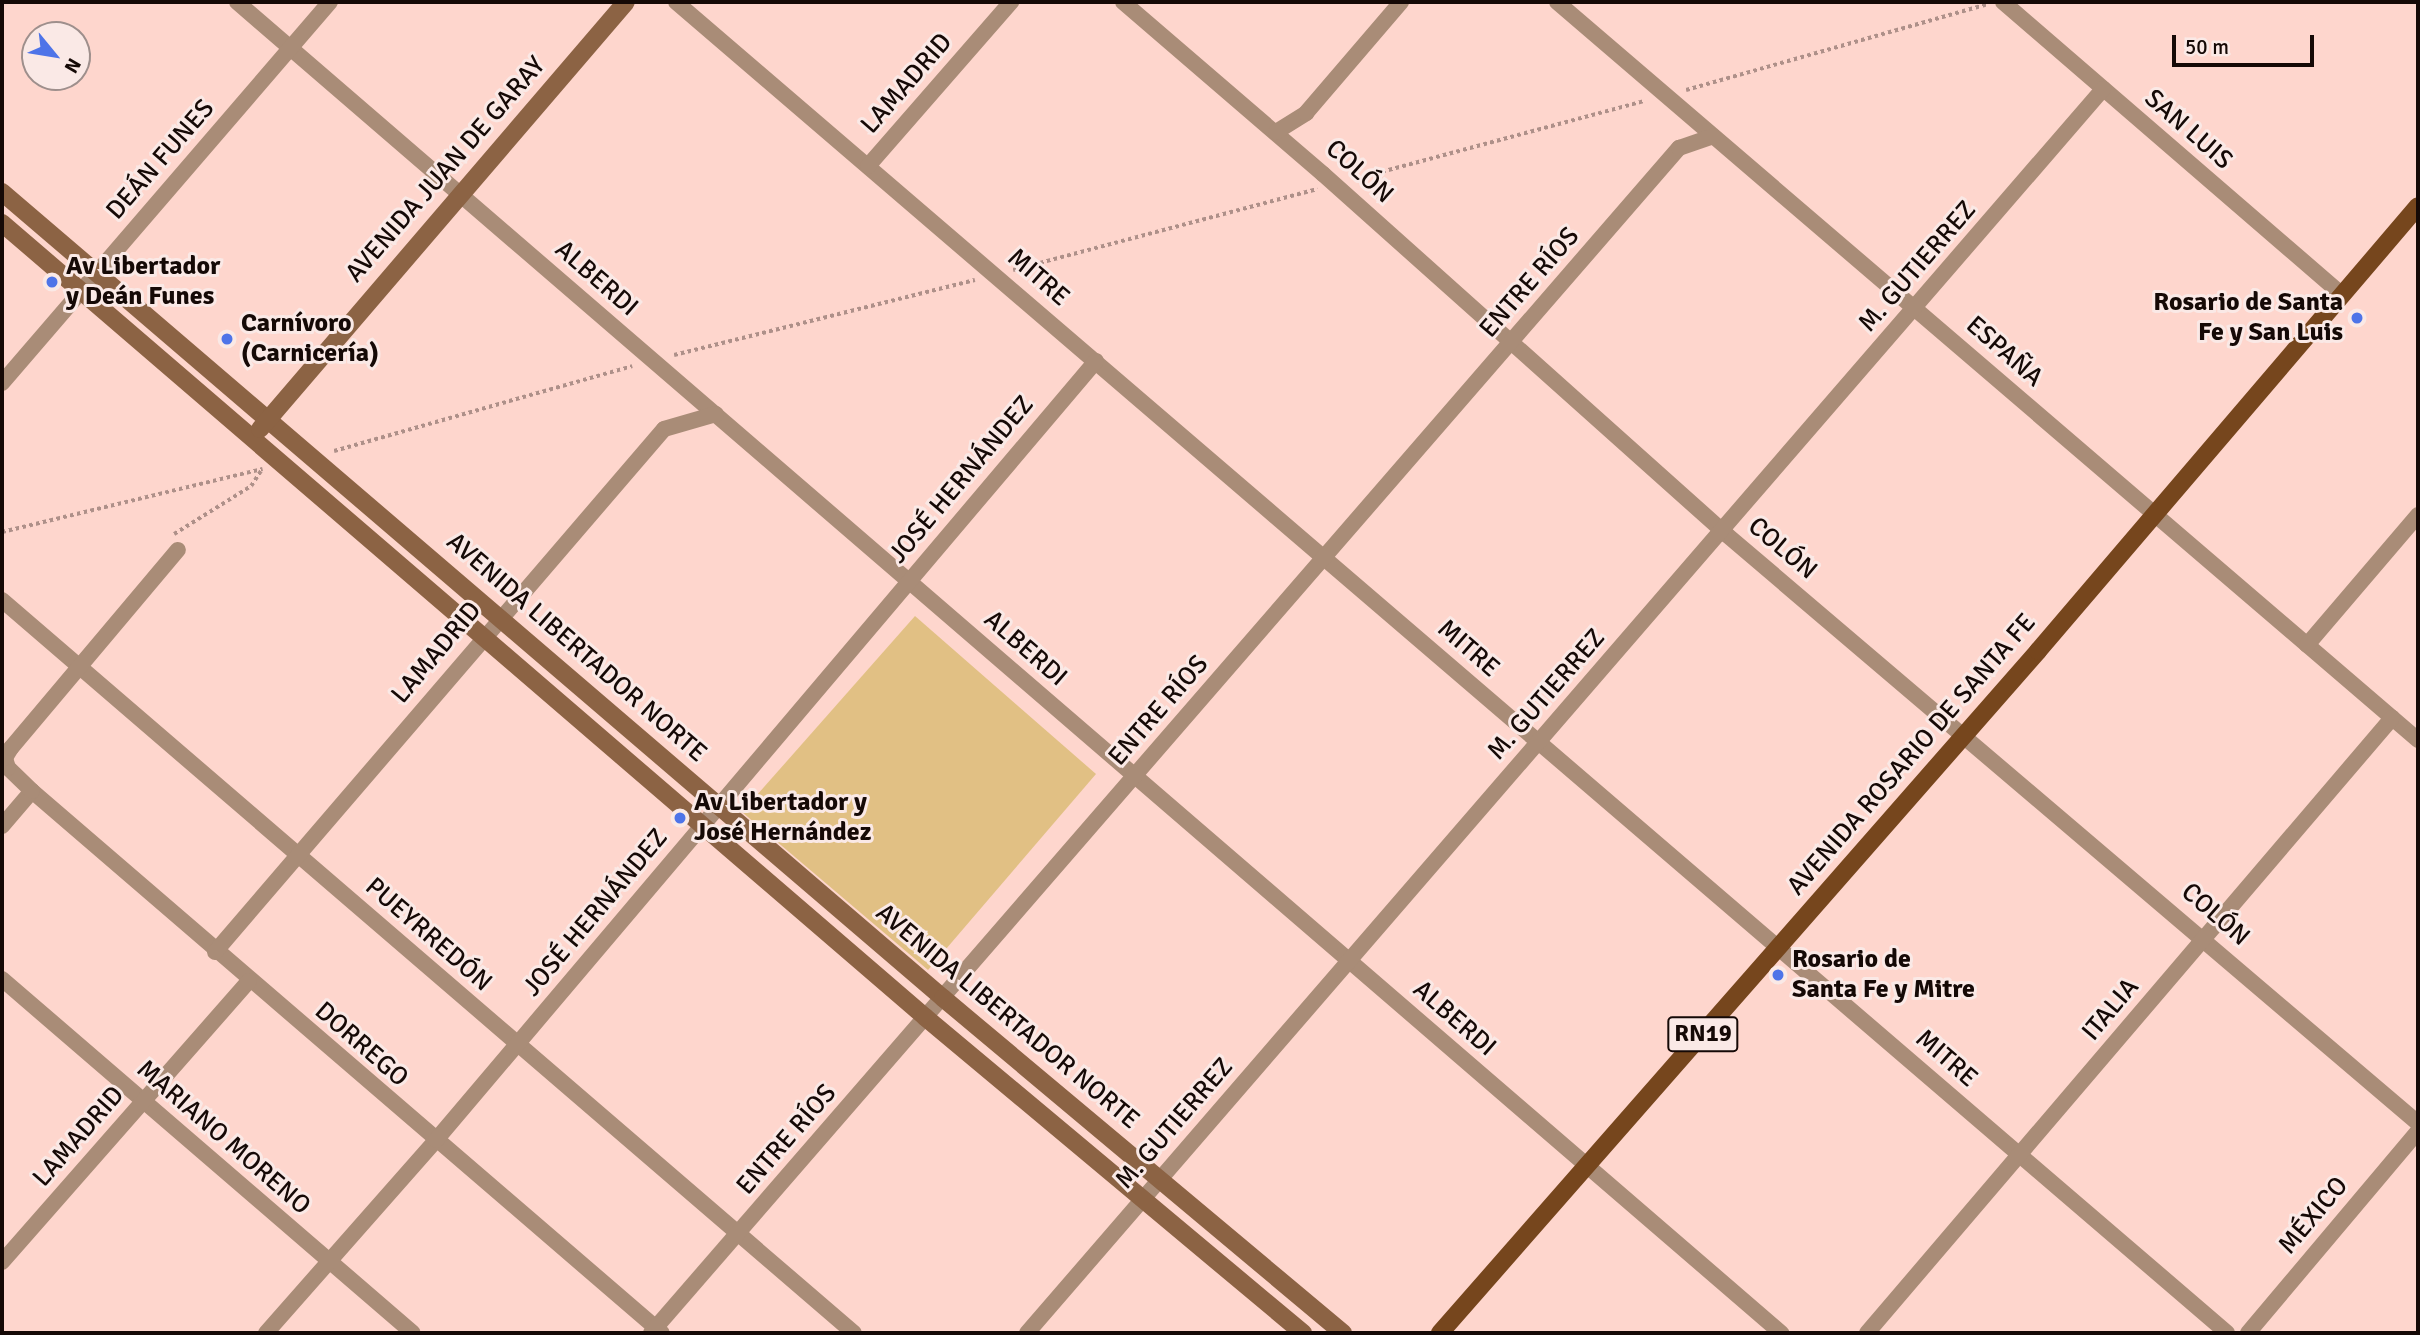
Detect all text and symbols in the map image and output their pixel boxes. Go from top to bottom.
north arrow [21,21,91,91]
scale bar [2175,21,2317,65]
street label: LAMADRID [855,27,959,141]
text: 50 m [2185,34,2229,60]
street label: AVENIDA JUAN DE GARAY [340,51,552,289]
text: N [59,54,86,77]
street label: SAN LUIS [2138,83,2238,177]
street label: DEÁN FUNES [100,94,222,226]
street label: COLÓN [1319,134,1399,210]
street label: M. GUTIERREZ [1853,195,1983,339]
street label: ENTRE RÍOS [1474,221,1586,345]
street label: ALBERDI [548,235,644,323]
street label: MITRE [1001,243,1075,313]
place label: Av Libertador y Deán Funes [66,251,220,312]
marker: Av Libertador y Deán Funes [44,274,60,290]
place label: Rosario de Santa Fe y San Luis [2153,287,2343,348]
place label: Carnívoro (Carnicería) [241,308,379,370]
street label: ESPAÑA [1959,310,2049,394]
marker: Rosario de Santa Fe y San Luis [2349,310,2365,326]
marker: Carnívoro (Carnicería) [219,331,235,347]
street label: JOSÉ HERNÁNDEZ [883,390,1041,570]
street label: COLÓN [1741,511,1823,587]
street label: AVENIDA LIBERTADOR NORTE [440,527,712,769]
street label: LAMADRID [386,596,488,710]
street label: ALBERDI [977,605,1073,693]
street label: AVENIDA ROSARIO DE SANTA FE [1781,608,2043,902]
street label: MITRE [1431,614,1505,684]
street label: M. GUTIERREZ [1482,623,1612,767]
street label: ENTRE RÍOS [1103,649,1215,773]
place label: Av Libertador y José Hernández [694,787,871,848]
marker: Av Libertador y José Hernández [672,810,688,826]
street label: JOSÉ HERNÁNDEZ [517,823,675,1003]
street label: PUEYRREDÓN [358,872,498,998]
street label: COLÓN [2174,877,2256,953]
street label: AVENIDA LIBERTADOR NORTE [869,898,1145,1136]
place label: Rosario de Santa Fe y Mitre [1792,944,1975,1006]
marker: Rosario de Santa Fe y Mitre [1770,967,1786,983]
street label: ITALIA [2076,973,2146,1047]
street label: ALBERDI [1406,975,1502,1063]
street label: DORREGO [308,996,414,1094]
road number: RN19 [1666,1014,1740,1054]
street label: MITRE [1909,1024,1983,1094]
street label: M. GUTIERREZ [1110,1052,1240,1196]
street label: MARIANO MORENO [130,1054,316,1222]
street label: ENTRE RÍOS [731,1078,843,1202]
street label: LAMADRID [27,1080,131,1194]
street label: MÉXICO [2273,1171,2355,1261]

